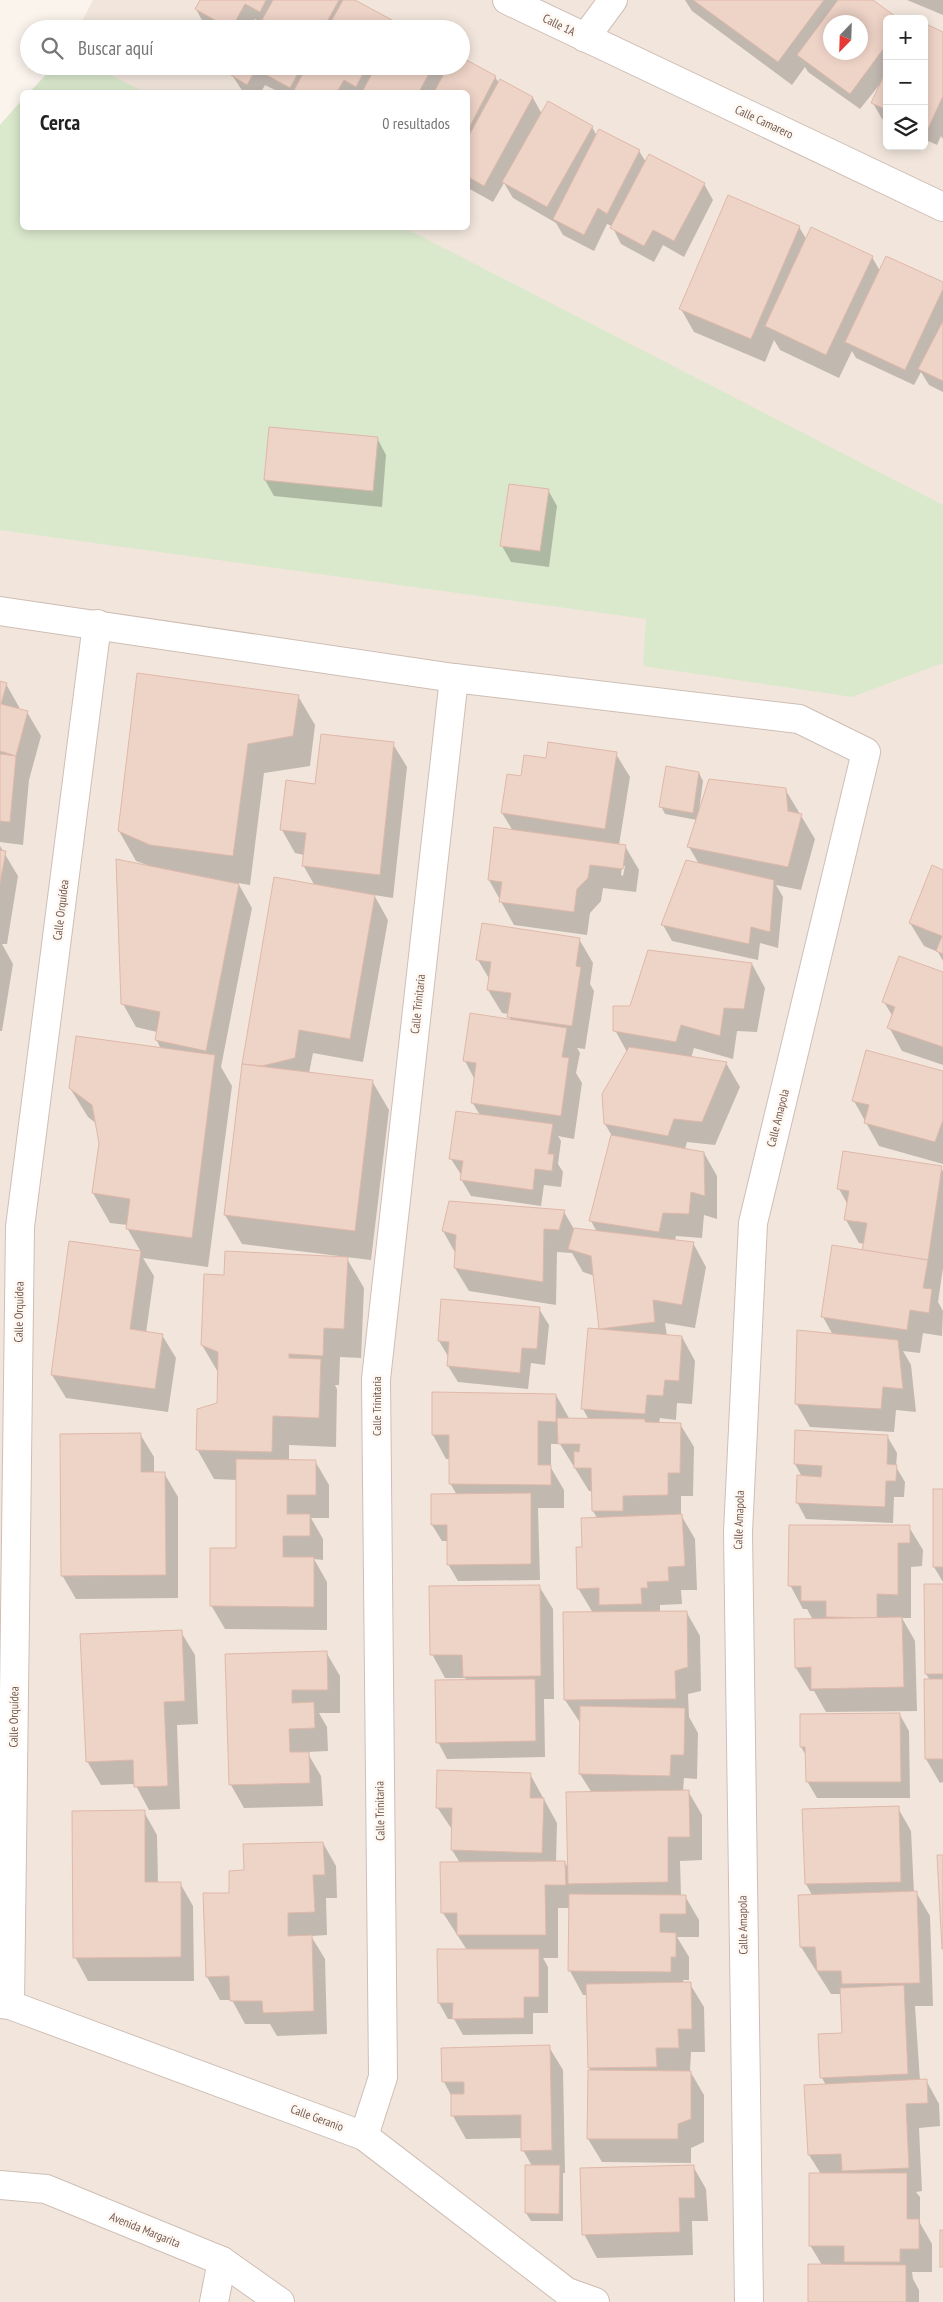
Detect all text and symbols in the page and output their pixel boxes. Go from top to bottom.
street label: Calle 1A [541,10,578,39]
north arrow [823,15,868,60]
map controls [883,15,928,150]
button: + [883,15,928,60]
search box [20,20,470,75]
icon: search [38,34,66,62]
text: Buscar aquí [78,36,153,60]
button: − [883,60,928,105]
street label: Calle Camarero [733,101,796,142]
button: layers [883,105,928,150]
text: Cerca [40,109,80,136]
text: 0 resultados [382,113,450,133]
street label: Calle Orquídea [49,879,72,941]
street label: Calle Trinitaria [407,973,428,1034]
street label: Calle Amapola [763,1087,792,1148]
street label: Calle Orquídea [10,1281,27,1343]
street label: Calle Trinitaria [369,1376,384,1436]
street label: Calle Amapola [730,1490,747,1550]
street label: Calle Orquídea [5,1686,22,1748]
street label: Calle Trinitaria [371,1781,388,1841]
street label: Calle Amapola [734,1895,751,1955]
street label: Calle Geranio [289,2101,346,2134]
street label: Avenida Margarita [108,2209,183,2251]

